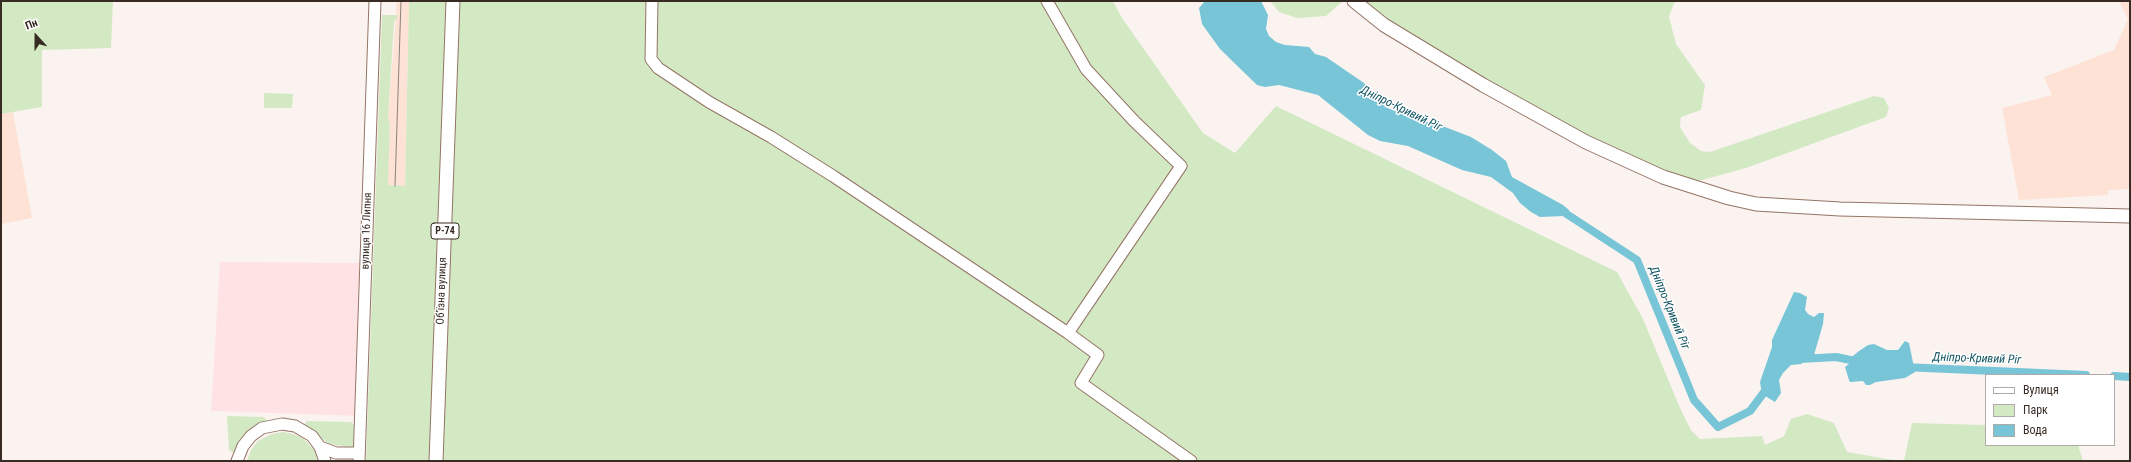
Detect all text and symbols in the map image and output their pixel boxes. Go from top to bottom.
north arrow [16,16,56,56]
text: Пн [23,16,40,33]
water label: Дніпро-Кривий Ріг [1358,83,1444,135]
street label: вулиця 16 Липня [359,192,375,270]
road number: Р-74 [431,223,459,239]
street label: Обʼїзна вулиця [434,257,450,325]
water label: Дніпро-Кривий Ріг [1646,264,1692,352]
water label: Дніпро-Кривий Ріг [1932,350,2022,368]
legend [1985,374,2115,446]
text: Вулиця [2023,383,2059,397]
text: Парк [2023,403,2048,417]
text: Вода [2023,423,2047,437]

